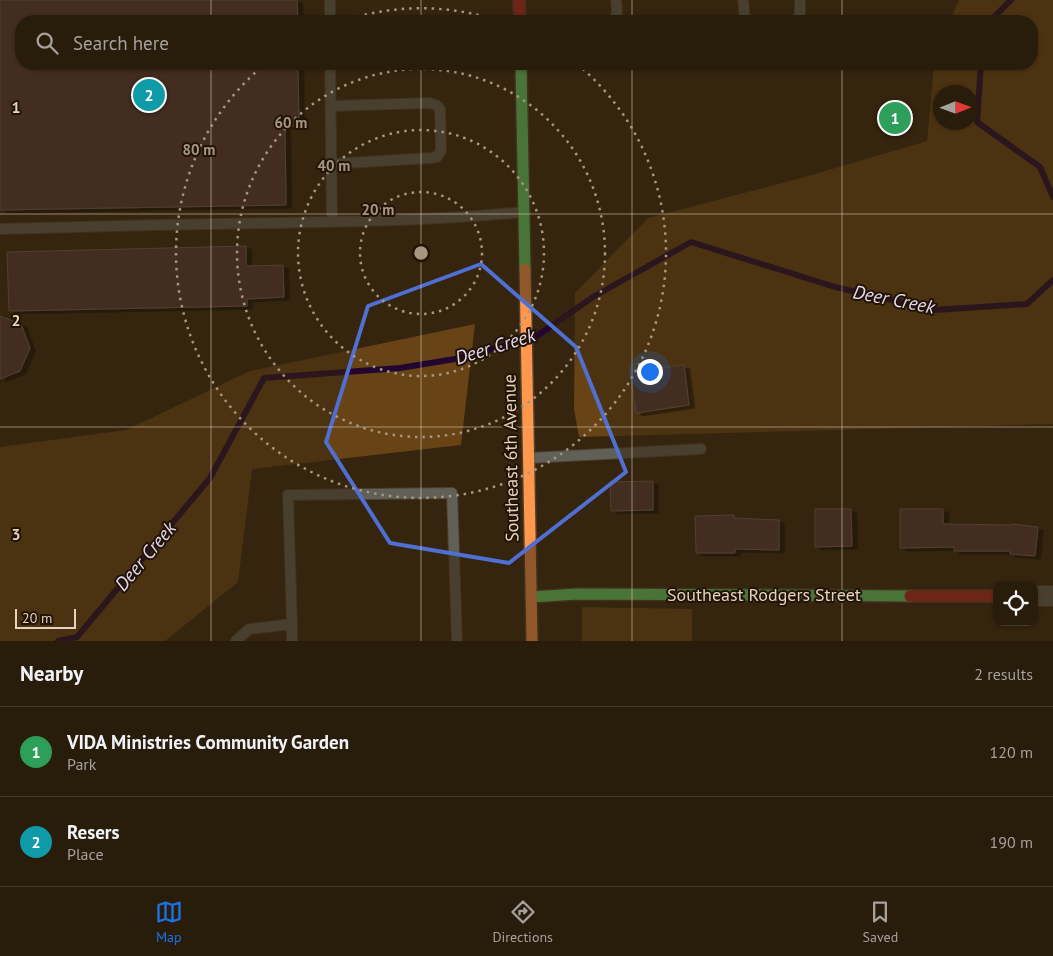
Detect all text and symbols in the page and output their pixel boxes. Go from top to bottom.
search box [15,15,1038,70]
icon: search [33,29,61,57]
text: Search here [73,31,169,55]
pin: 2 [133,76,165,114]
north arrow [933,85,978,130]
text: 1 [11,97,21,117]
pin: 1 [879,99,911,137]
text: 60 m [275,113,307,132]
text: 80 m [183,140,215,159]
text: 40 m [318,156,350,175]
text: 20 m [362,200,394,219]
centre of rings [412,244,430,262]
water label: Deer Creek [851,279,938,319]
text: 2 [11,310,21,330]
water label: Deer Creek [452,322,539,370]
your location [637,359,663,385]
street label: Southeast 6th Avenue [498,374,523,542]
water label: Deer Creek [109,515,182,595]
text: 3 [11,524,21,544]
map controls [993,581,1038,626]
button: locate [993,581,1038,626]
street label: Southeast Rodgers Street [667,583,861,606]
scale bar [15,606,76,629]
text: 20 m [22,609,52,627]
text: Nearby [20,660,83,687]
text: 2 results [974,664,1033,684]
text: VIDA Ministries Community Garden [67,730,349,754]
text: 1 [31,742,41,762]
text: 120 m [990,742,1033,762]
text: Park [67,754,96,774]
text: Resers [67,820,120,844]
text: 2 [31,832,41,852]
text: 190 m [990,832,1033,852]
text: Place [67,844,104,864]
tab: Map [155,898,183,946]
tab: Directions [492,898,553,946]
tab: Saved [863,898,898,946]

